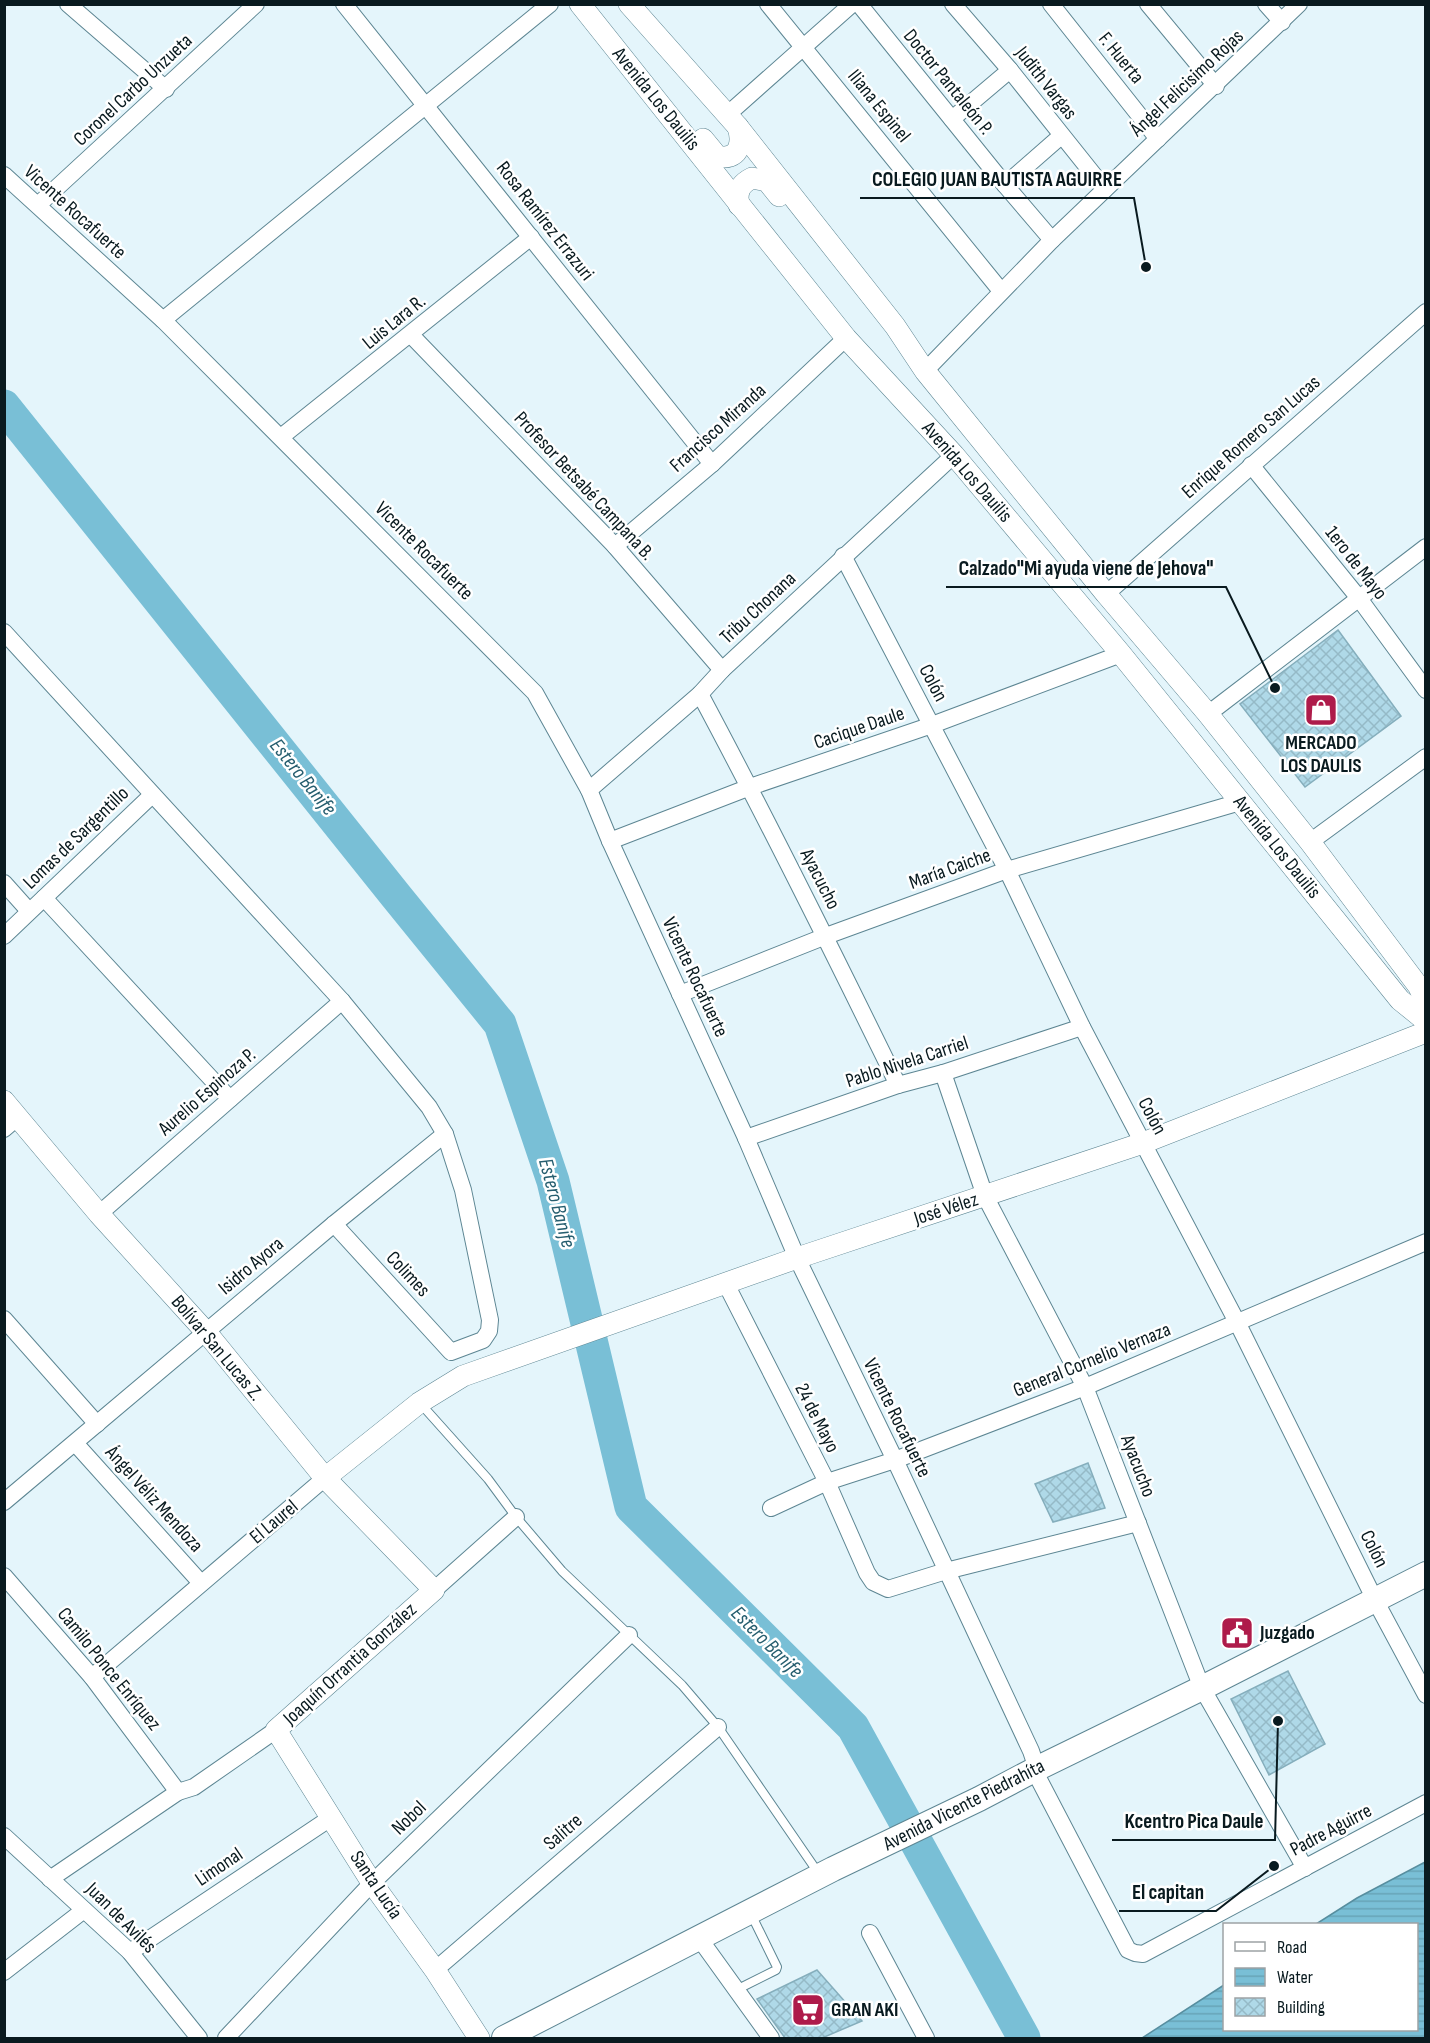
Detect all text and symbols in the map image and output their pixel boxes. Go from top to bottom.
street label: Doctor Pantaleón P. [898,24,998,140]
street label: Ángel Felicisimo Rojas [1125,24,1249,142]
street label: F. Huerta [1093,27,1149,89]
street label: Coronel Carbo Unzueta [69,29,197,151]
street label: Judith Vargas [1009,41,1082,124]
street label: Avenida Los Dauilis [606,42,705,155]
street label: Iliana Espinel [842,65,916,147]
street label: Rosa Ramírez Errazuri [491,157,599,285]
callout: COLEGIO JUAN BAUTISTA AGUIRRE [860,159,1134,198]
street label: Vicente Rocafuerte [19,160,131,264]
text: COLEGIO JUAN BAUTISTA AGUIRRE [872,167,1122,192]
street label: Luis Lara R. [358,289,430,355]
street label: Enrique Romero San Lucas [1177,370,1325,504]
street label: Francisco Miranda [665,379,771,477]
street label: Profesor Betsabé Campana B. [509,407,659,565]
street label: Avenida Los Dauilis [916,416,1017,527]
street label: Vicente Rocafuerte [370,497,478,605]
street label: 1ero de Mayo [1320,521,1392,605]
callout: Calzado"Mi ayuda viene de Jehova" [946,548,1226,587]
text: Calzado"Mi ayuda viene de Jehova" [958,556,1214,581]
street label: Tribu Chonana [715,567,801,649]
street label: Colón [913,660,953,706]
shop icon: MERCADO LOS DAULIS [1303,692,1339,728]
street label: Cacique Daule [811,701,907,755]
place label: MERCADO LOS DAULIS [1280,731,1362,778]
water label: Estero Banife [264,734,342,820]
street label: Lomas de Sargentillo [18,782,134,894]
street label: Avenida Los Dauilis [1227,790,1326,903]
street label: María Caiche [906,843,994,895]
street label: Ayacucho [794,844,845,913]
street label: Vicente Rocafuerte [657,913,733,1041]
street label: Pablo Nivela Carriel [843,1031,971,1093]
street label: Aurelio Espinoza P. [153,1043,261,1142]
street label: Colón [1132,1093,1172,1139]
water label: Estero Banife [533,1155,581,1251]
street label: José Vélez [910,1187,981,1231]
street label: Isidro Ayora [214,1232,288,1300]
street label: Colimes [381,1246,435,1302]
street label: Bolívar San Lucas Z. [166,1290,268,1406]
street label: General Cornelio Vernaza [1010,1318,1174,1402]
street label: Vicente Rocafuerte [858,1355,936,1481]
street label: 24 de Mayo [789,1379,845,1457]
street label: Ayacucho [1115,1431,1161,1500]
street label: Ángel Véliz Mendoza [99,1440,208,1557]
street label: El Laurel [245,1495,303,1549]
street label: Colón [1355,1526,1393,1572]
street label: Joaquín Orrantia González [278,1598,422,1731]
water label: Estero Banife [726,1601,808,1683]
street label: Camilo Ponce Enríquez [52,1603,166,1735]
public building icon: Juzgado [1219,1615,1255,1651]
place label: Juzgado [1259,1621,1315,1645]
street label: Avenida Vicente Piedrahíta [879,1754,1049,1856]
street label: Nobol [387,1796,431,1840]
street label: Padre Aguirre [1286,1799,1376,1861]
callout: Kcentro Pica Daule [1112,1801,1275,1840]
street label: Salitre [539,1809,587,1855]
text: Kcentro Pica Daule [1125,1809,1263,1834]
street label: Limonal [191,1842,247,1892]
street label: Santa Lucía [345,1846,407,1924]
callout: El capitan [1119,1872,1216,1911]
street label: Juan de Avilés [80,1877,161,1958]
text: El capitan [1132,1880,1204,1905]
legend [1223,1923,1418,2031]
text: Road [1277,1937,1307,1958]
text: Water [1277,1967,1313,1988]
supermarket icon: GRAN AKI [790,1992,826,2028]
text: Building [1277,1997,1325,2018]
place label: GRAN AKI [831,1998,898,2022]

